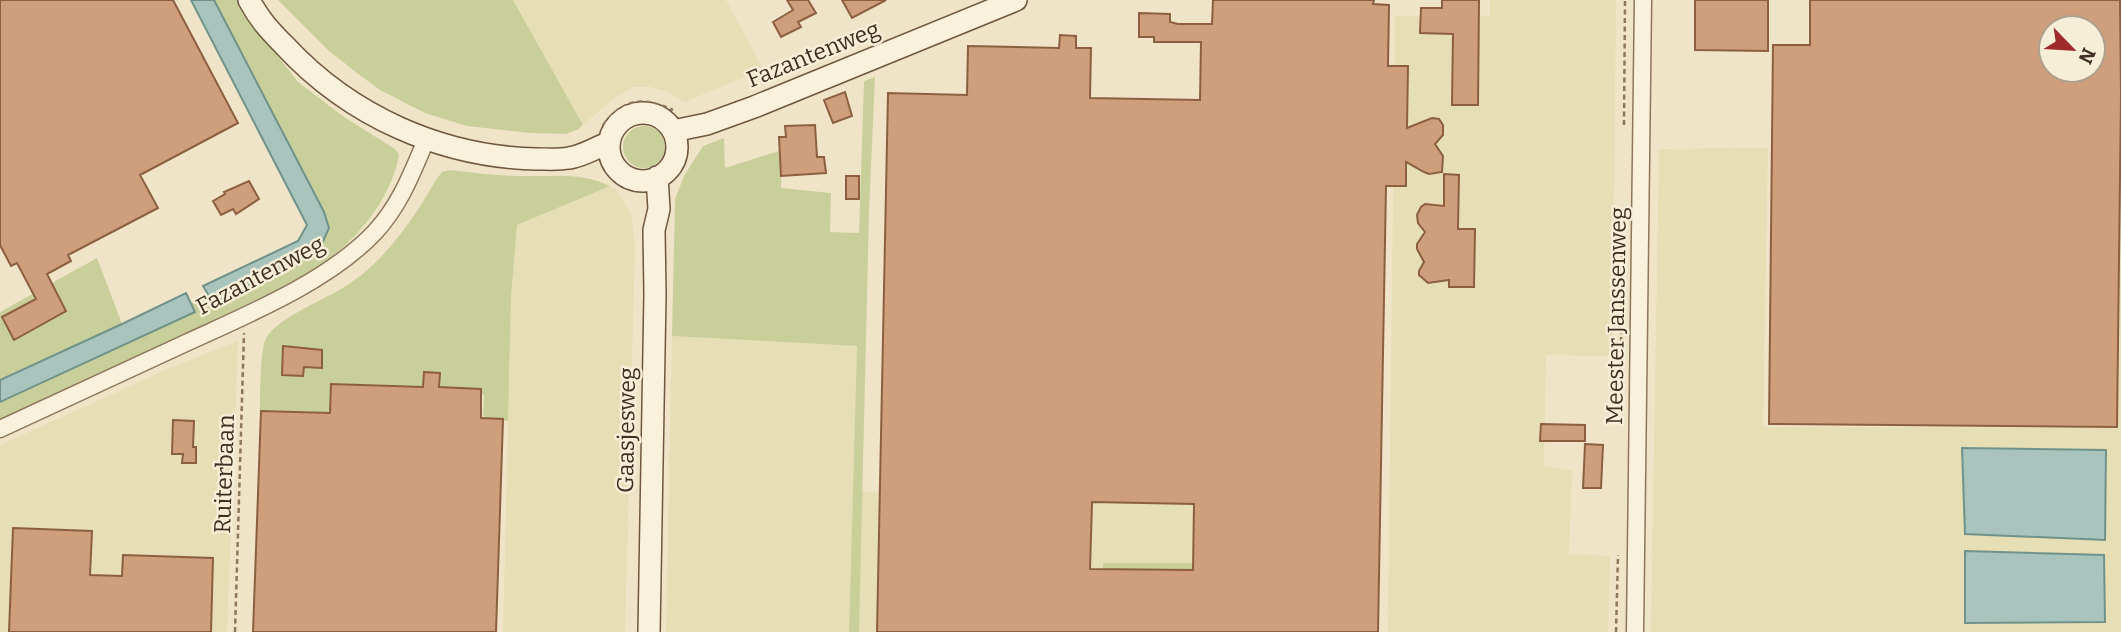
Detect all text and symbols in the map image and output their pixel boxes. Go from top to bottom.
north arrow [2037,14,2107,84]
street label: Fazantenweg [742,15,884,93]
text: N [2073,44,2100,68]
street label: Meester Janssenweg [1600,207,1632,425]
street label: Fazantenweg [191,229,329,320]
street label: Gaasjesweg [611,367,641,493]
street label: Ruiterbaan [208,413,240,534]

